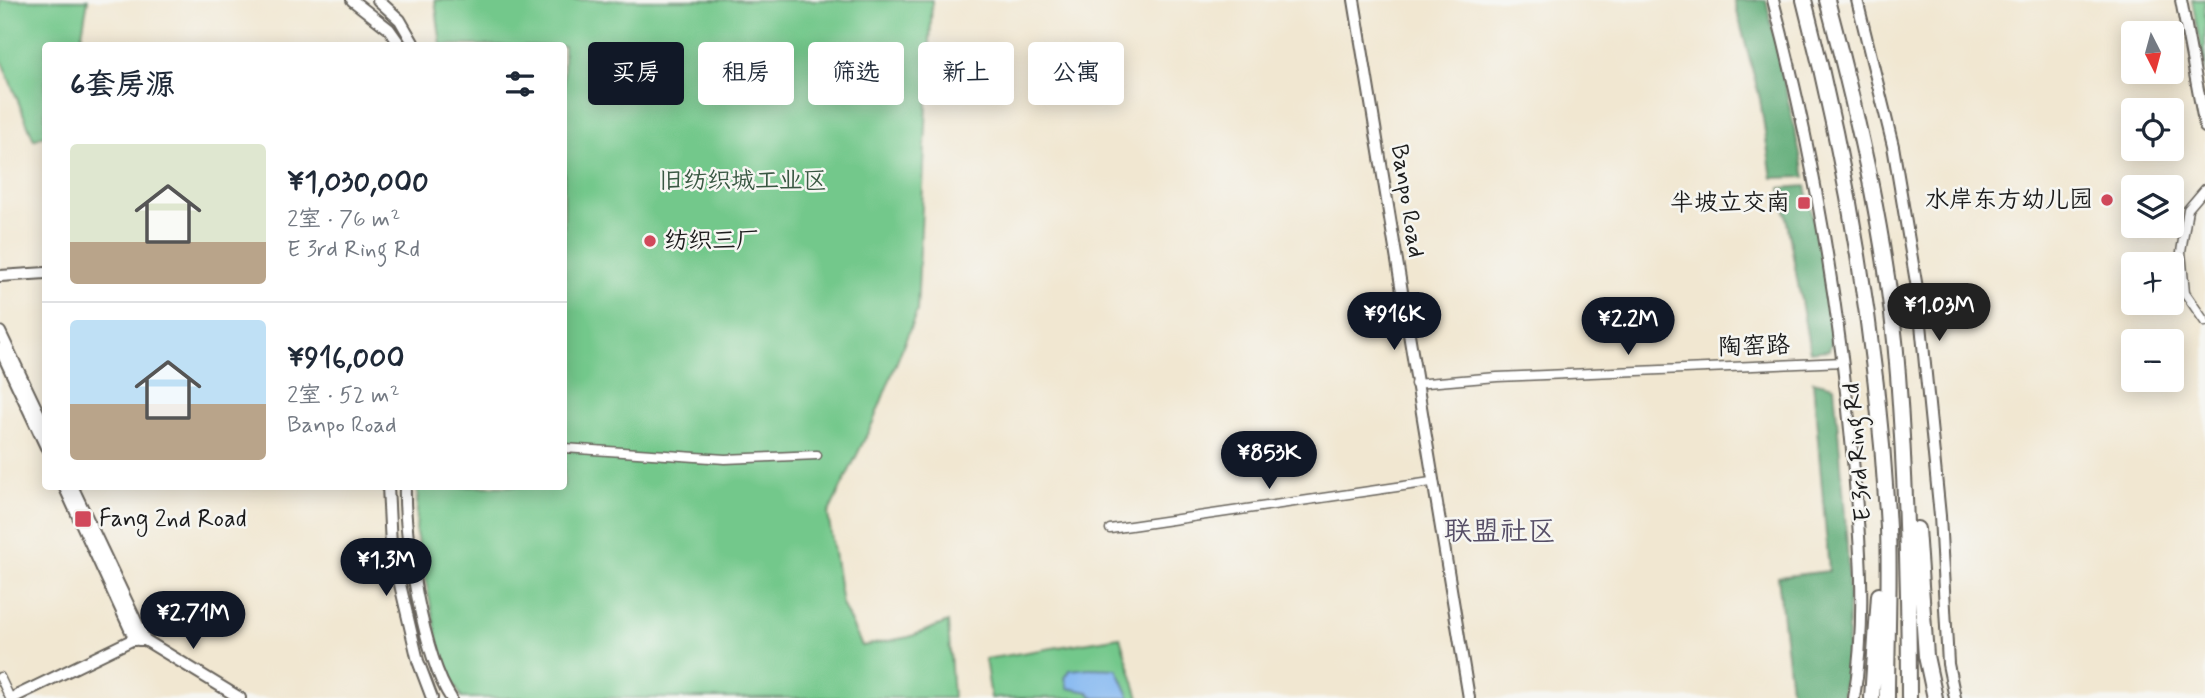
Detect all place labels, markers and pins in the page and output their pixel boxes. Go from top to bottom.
place label: 水岸东方幼儿园 [1925,185,2093,216]
place label: 半坡立交南 [1670,188,1790,219]
marker: 水岸东方幼儿园 [2099,192,2115,208]
marker: 半坡立交南 [1796,195,1812,211]
place label: 纺织三厂 [664,226,760,257]
marker: 纺织三厂 [642,233,658,249]
pin: ¥1.03M [1882,284,1996,343]
pin: ¥916K [1345,292,1443,352]
pin: ¥2.2M [1579,298,1677,357]
pin: ¥853K [1220,432,1318,491]
place label: Fang 2nd Road [99,504,247,537]
marker: Fang 2nd Road [73,509,93,529]
pin: ¥1.3M [337,538,435,598]
pin: ¥2.71M [136,592,250,651]

